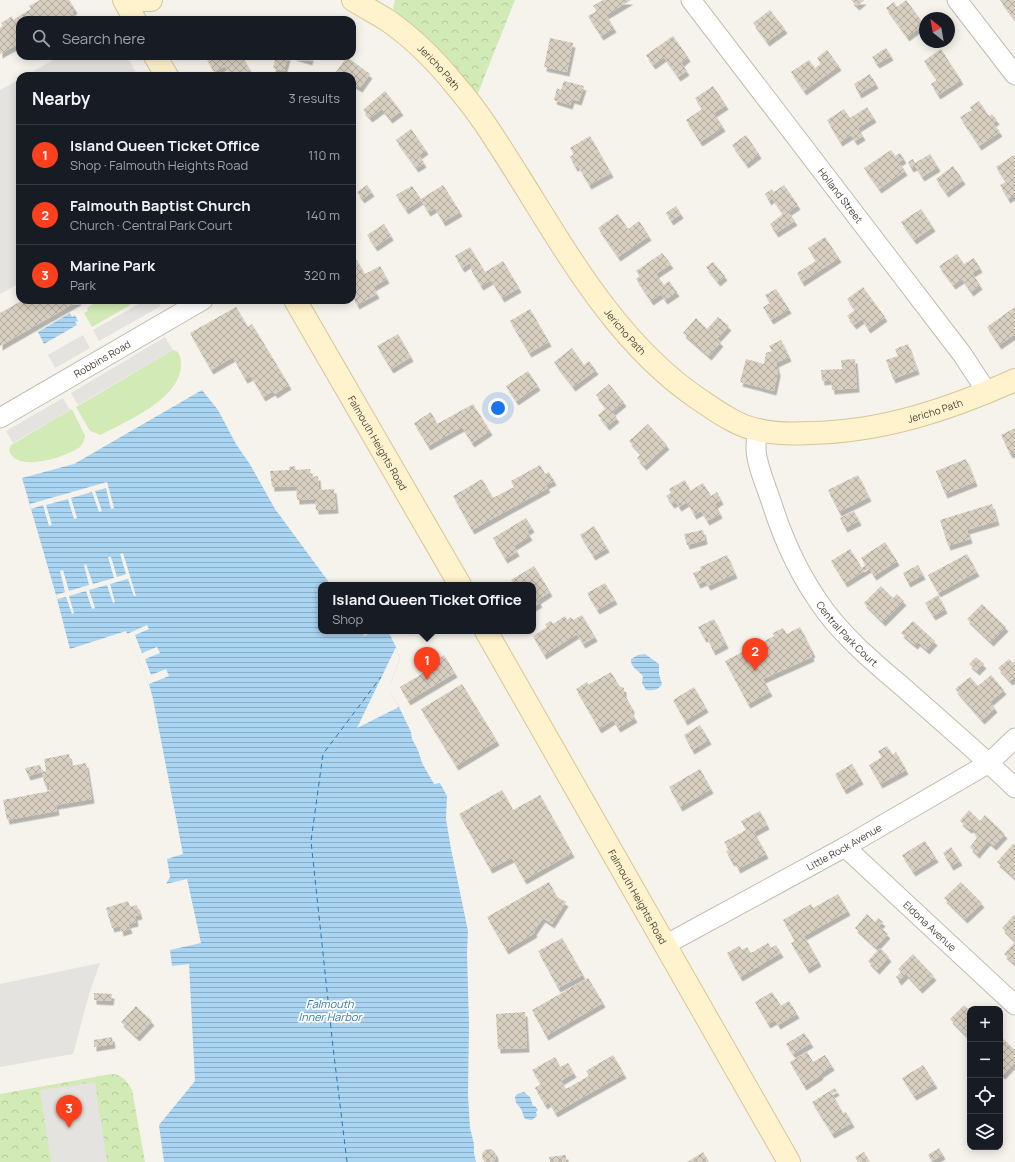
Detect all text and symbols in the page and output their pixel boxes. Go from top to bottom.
north arrow [919,12,955,48]
search box [16,16,356,60]
icon: search [30,27,52,49]
text: Search here [62,28,145,49]
street label: Jericho Path [415,41,464,93]
text: Nearby [32,87,90,110]
text: 3 results [288,89,340,107]
text: Island Queen Ticket Office [70,135,260,156]
text: 1 [42,146,48,164]
text: 110 m [308,146,340,164]
text: Shop · Falmouth Heights Road [70,156,248,174]
street label: Holland Street [815,165,866,226]
text: Falmouth Baptist Church [70,195,251,216]
text: 2 [41,206,49,224]
text: 140 m [306,206,340,224]
text: Church · Central Park Court [70,216,232,234]
text: Marine Park [70,255,155,276]
text: 3 [41,266,49,284]
text: 320 m [304,266,340,284]
text: Park [70,276,96,294]
street label: Jericho Path [601,306,649,358]
street label: Robbins Road [71,337,133,381]
street label: Falmouth Heights Road [345,393,411,493]
street label: Jericho Path [906,395,965,426]
your location [488,398,508,418]
popup [318,582,536,634]
text: Island Queen Ticket Office [332,589,522,610]
street label: Central Park Court [813,598,881,669]
text: Shop [332,610,363,628]
pin: 2 [742,638,768,671]
pin: 1 [414,647,440,680]
street label: Little Rock Avenue [804,820,884,874]
street label: Falmouth Heights Road [605,847,670,947]
street label: Eldona Avenue [900,898,960,954]
water label: Falmouth Inner Harbor [299,996,363,1024]
map controls [967,1006,1003,1150]
button: + [967,1006,1003,1042]
button: − [967,1042,1003,1078]
button: locate [967,1078,1003,1114]
pin: 3 [56,1095,82,1128]
button: layers [967,1114,1003,1150]

